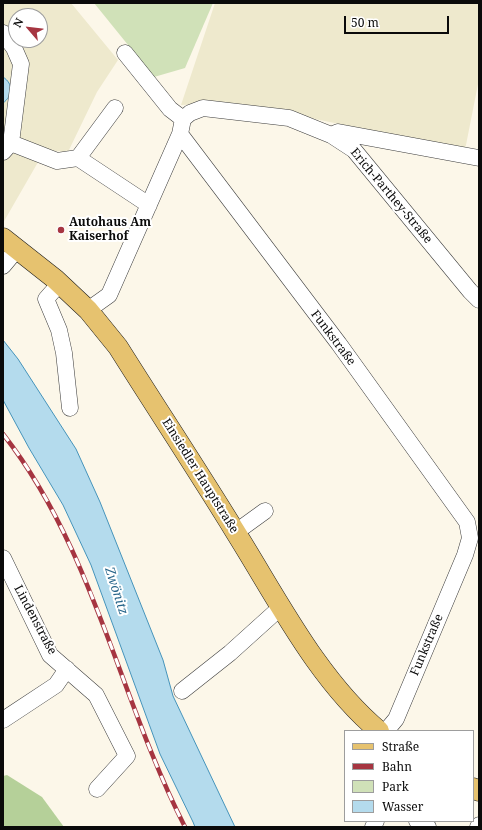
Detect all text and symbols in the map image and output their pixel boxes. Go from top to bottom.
north arrow [8,8,48,48]
scale bar [346,8,451,34]
text: 50 m [351,14,379,31]
text: N [9,15,27,30]
street label: Erich-Parthey-Straße [347,146,435,246]
place label: Autohaus Am Kaiserhof [69,216,151,244]
marker: Autohaus Am Kaiserhof [56,225,66,235]
street label: Funkstraße [308,308,358,368]
street label: Einsiedler Hauptstraße [159,416,241,536]
water label: Zwönitz [101,565,131,617]
street label: Lindenstraße [11,583,59,657]
street label: Funkstraße [408,612,446,678]
legend [344,730,474,822]
text: Straße [382,738,419,755]
text: Bahn [382,758,412,775]
text: Park [382,778,409,795]
text: Wasser [382,798,423,815]

